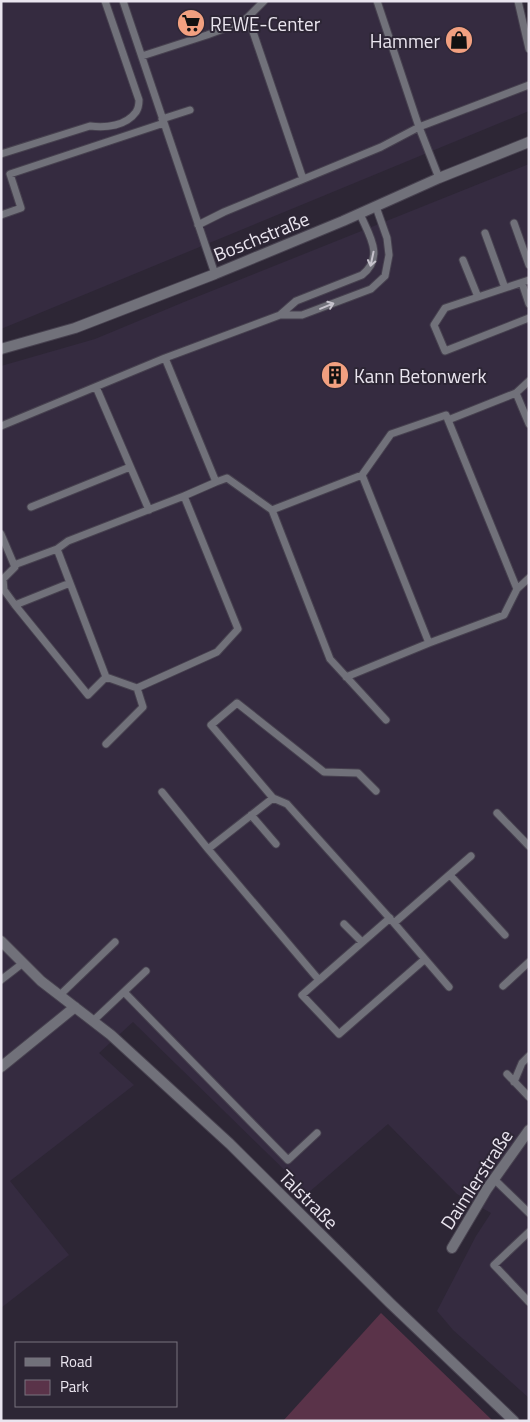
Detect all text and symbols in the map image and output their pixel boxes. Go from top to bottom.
supermarket icon: REWE-Center [176,8,206,38]
place label: REWE-Center [210,9,321,38]
shop icon: Hammer [444,25,474,55]
place label: Hammer [370,26,440,55]
street label: Boschstraße [209,204,313,268]
one-way arrow [367,251,376,267]
one-way arrow [319,300,334,310]
building icon: Kann Betonwerk [320,360,350,390]
place label: Kann Betonwerk [354,361,487,390]
street label: Daimlerstraße [433,1123,519,1235]
street label: Talstraße [272,1162,346,1236]
legend [15,1342,178,1407]
text: Road [60,1350,92,1373]
text: Park [60,1375,89,1398]

